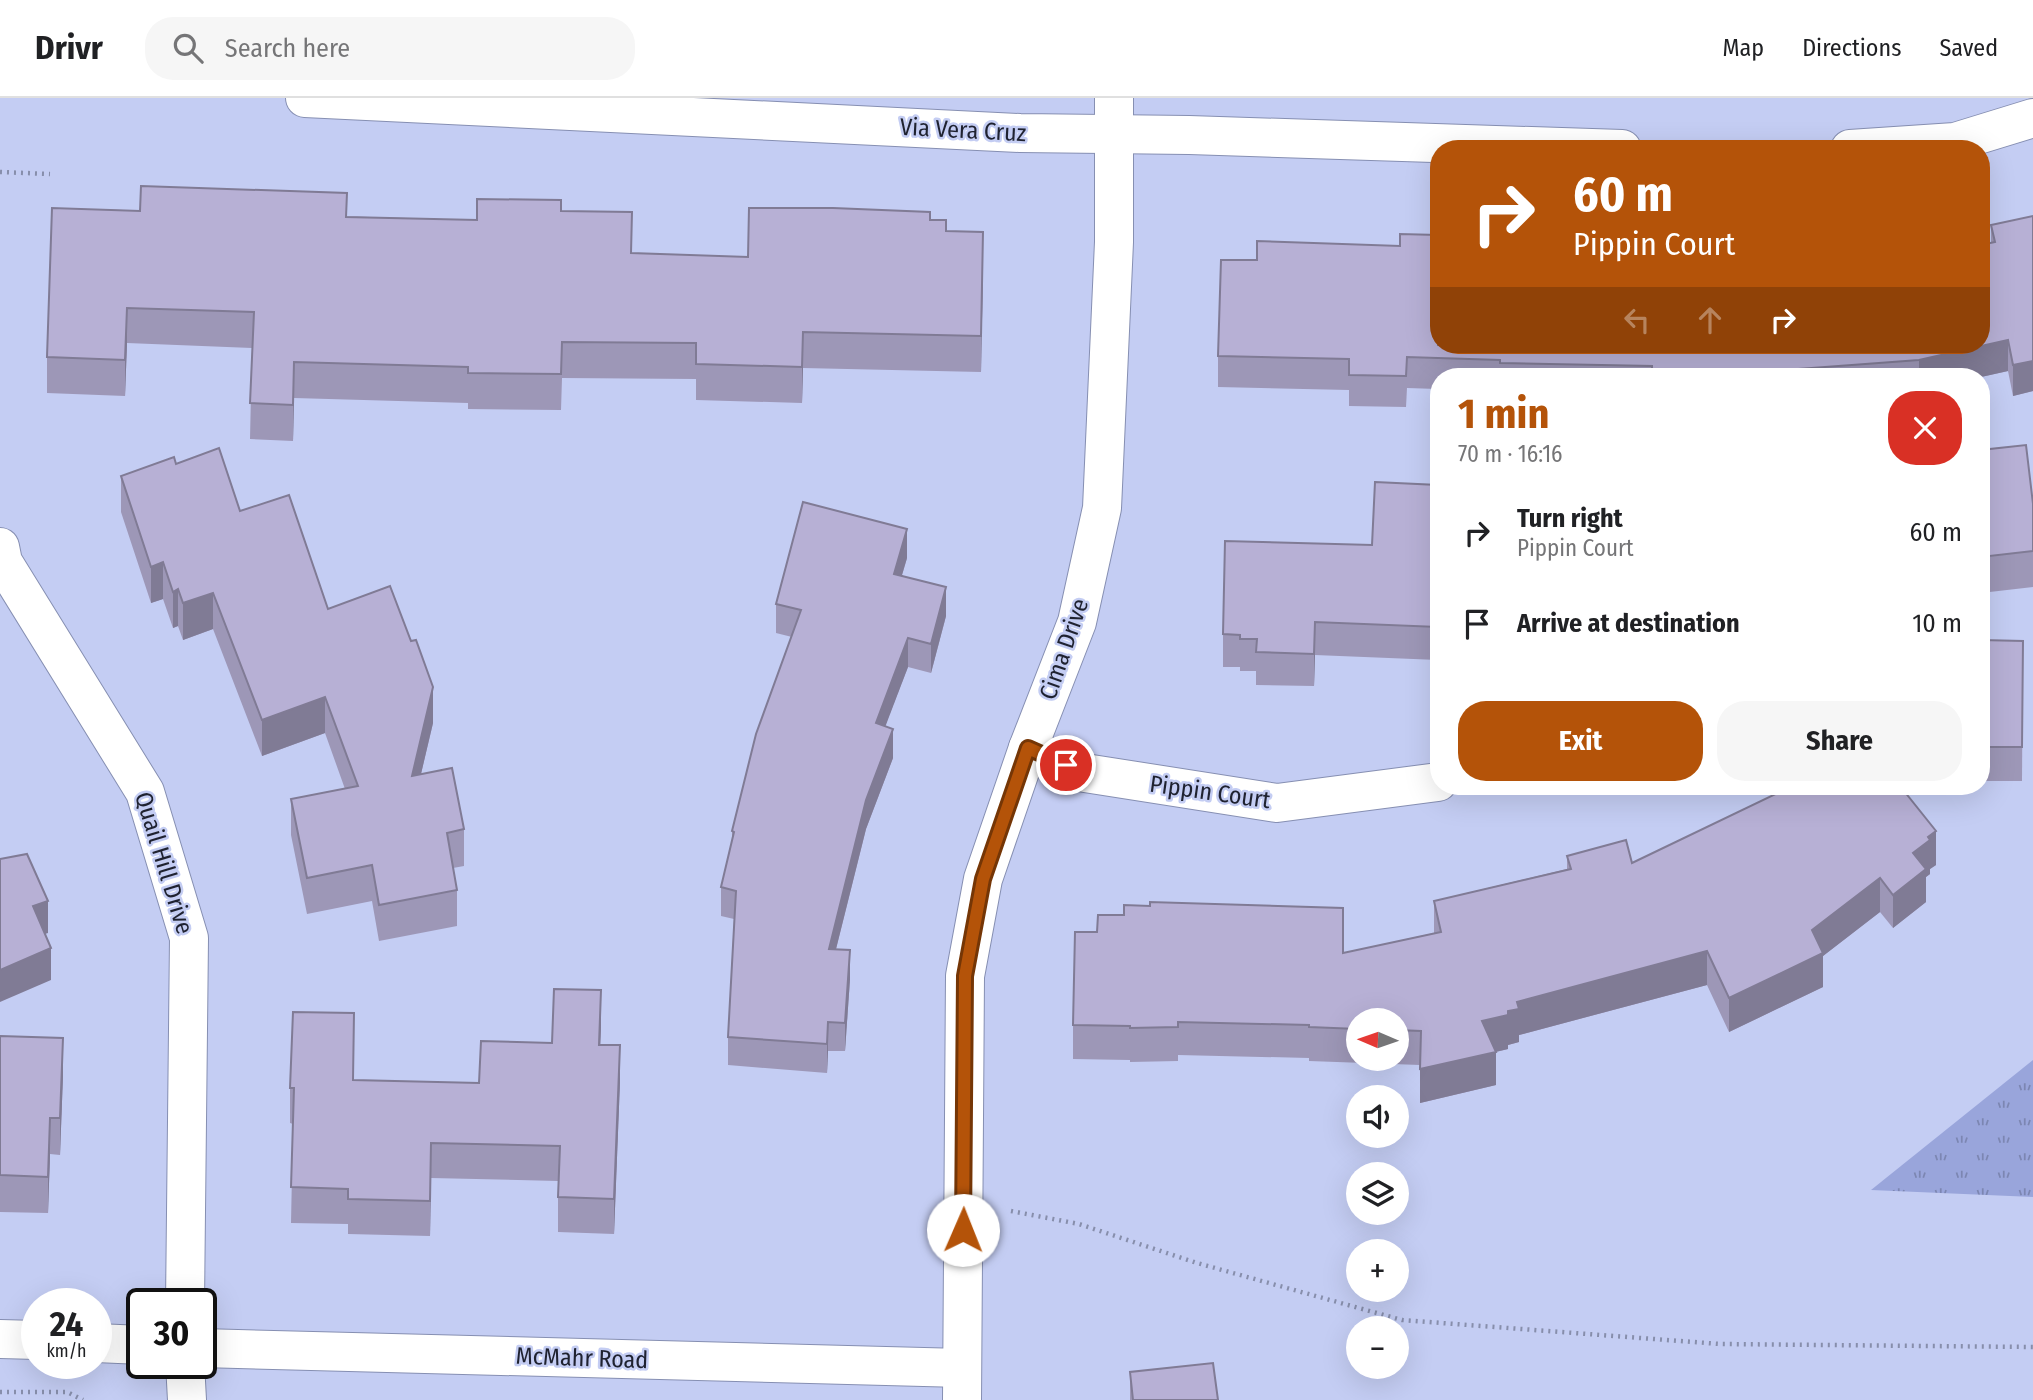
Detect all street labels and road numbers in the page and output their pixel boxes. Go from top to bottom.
street label: Via Vera Cruz [899,113,1027,147]
street label: Cima Drive [1034,595,1094,703]
street label: Pippin Court [1148,770,1272,814]
street label: Quail Hill Drive [129,789,199,937]
street label: McMahr Road [515,1342,649,1374]

